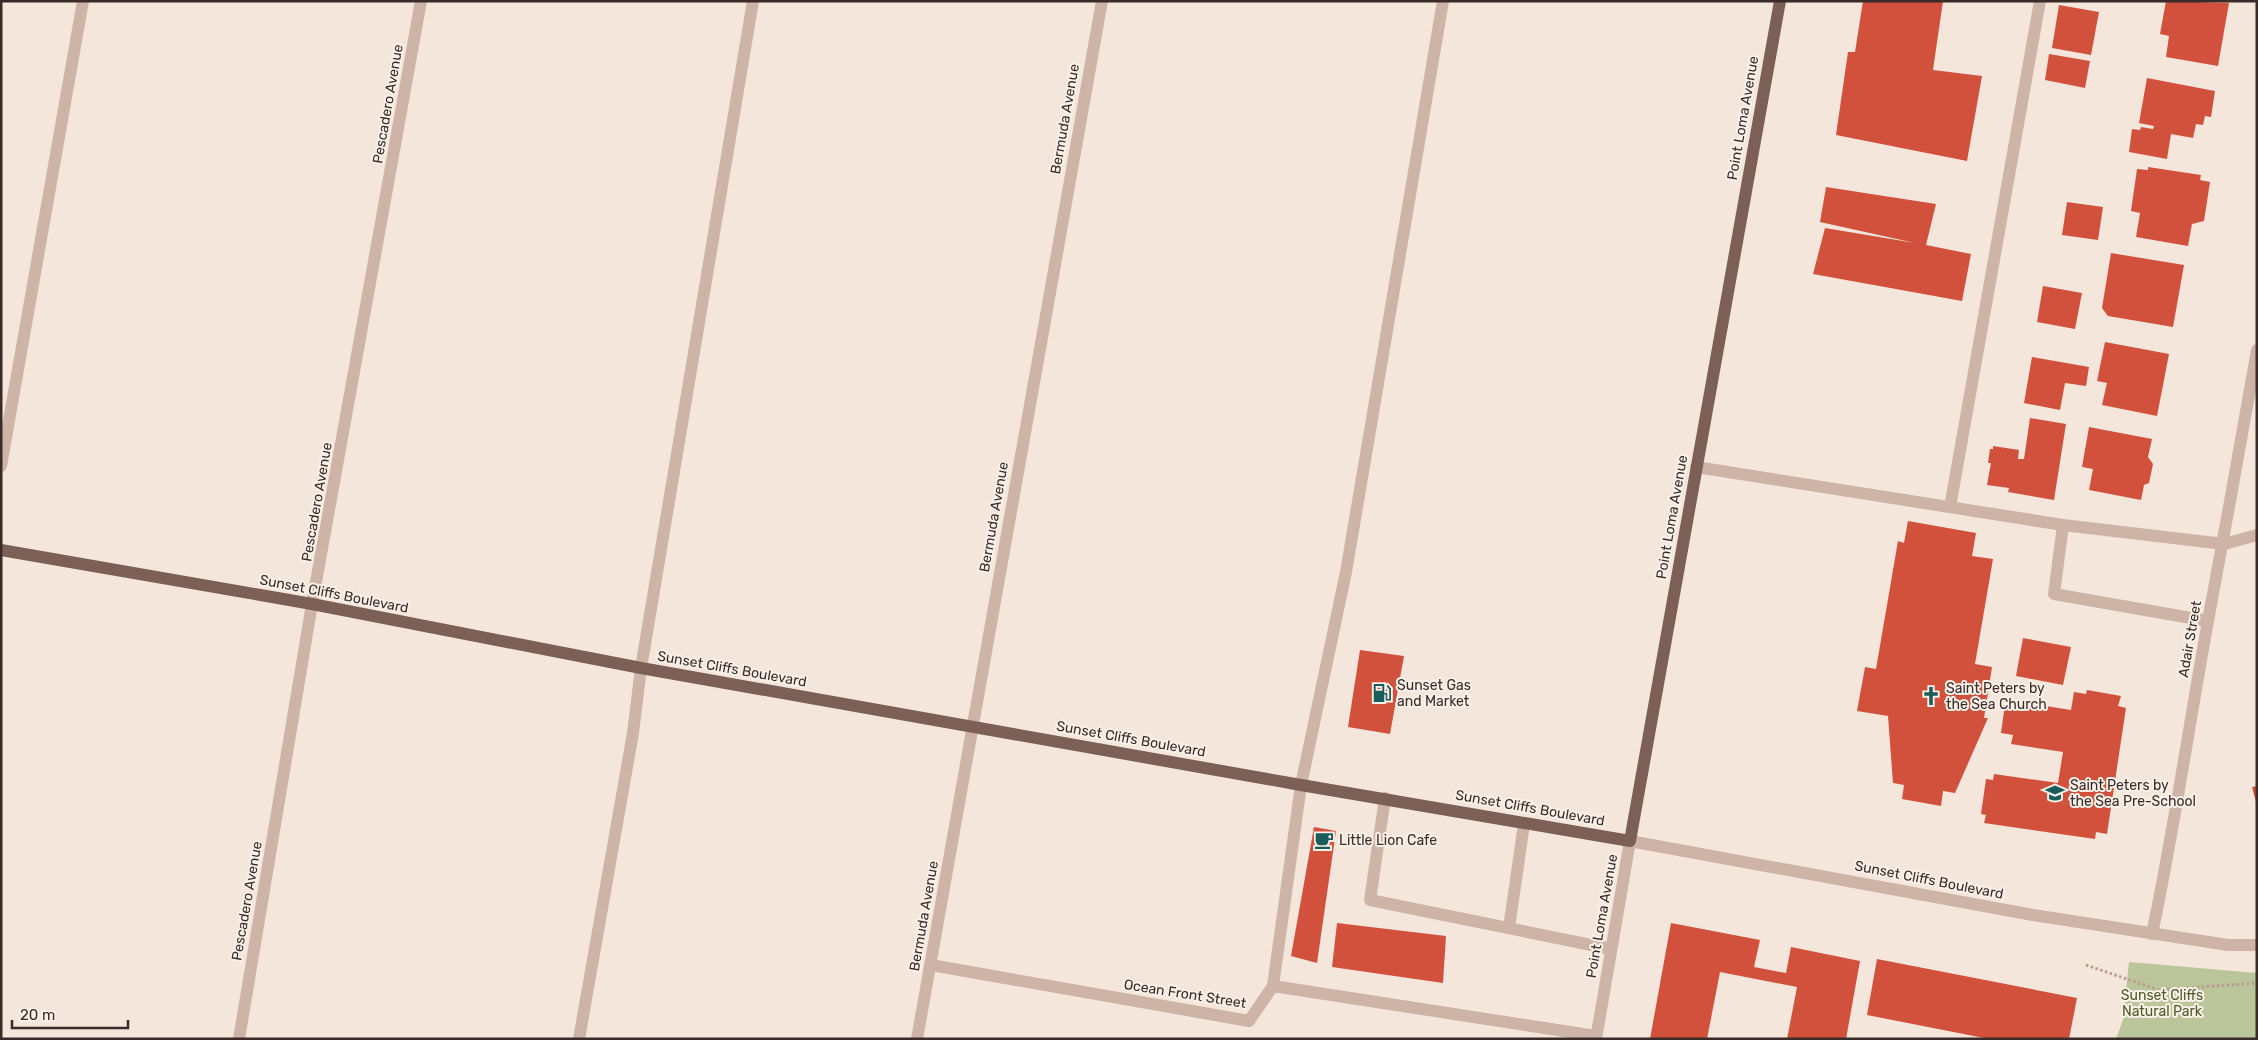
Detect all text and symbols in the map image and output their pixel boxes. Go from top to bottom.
street label: Pescadero Avenue [369,43,407,165]
street label: Point Loma Avenue [1724,55,1762,181]
street label: Bermuda Avenue [1047,62,1083,175]
street label: Pescadero Avenue [298,441,336,563]
street label: Point Loma Avenue [1653,454,1691,580]
street label: Bermuda Avenue [976,460,1012,573]
street label: Sunset Cliffs Boulevard [258,571,410,617]
street label: Adair Street [2175,599,2205,679]
street label: Sunset Cliffs Boulevard [656,647,808,691]
place label: Sunset Gas and Market [1397,677,1471,710]
place label: Saint Peters by the Sea Church [1946,680,2047,713]
fuel station icon: Sunset Gas and Market [1371,682,1393,704]
church icon: Saint Peters by the Sea Church [1920,685,1942,707]
street label: Sunset Cliffs Boulevard [1055,717,1207,761]
place label: Saint Peters by the Sea Pre-School [2070,777,2196,810]
school or university icon: Saint Peters by the Sea Pre-School [2044,782,2066,804]
street label: Sunset Cliffs Boulevard [1454,786,1606,830]
cafe icon: Little Lion Cafe [1313,829,1335,851]
place label: Little Lion Cafe [1339,832,1437,849]
street label: Pescadero Avenue [228,840,266,962]
street label: Point Loma Avenue [1583,853,1621,979]
street label: Sunset Cliffs Boulevard [1853,857,2005,903]
street label: Bermuda Avenue [906,859,942,972]
street label: Ocean Front Street [1123,976,1248,1012]
park label: Sunset Cliffs Natural Park [2121,987,2203,1020]
scale bar [12,998,129,1030]
text: 20 m [20,1006,55,1024]

